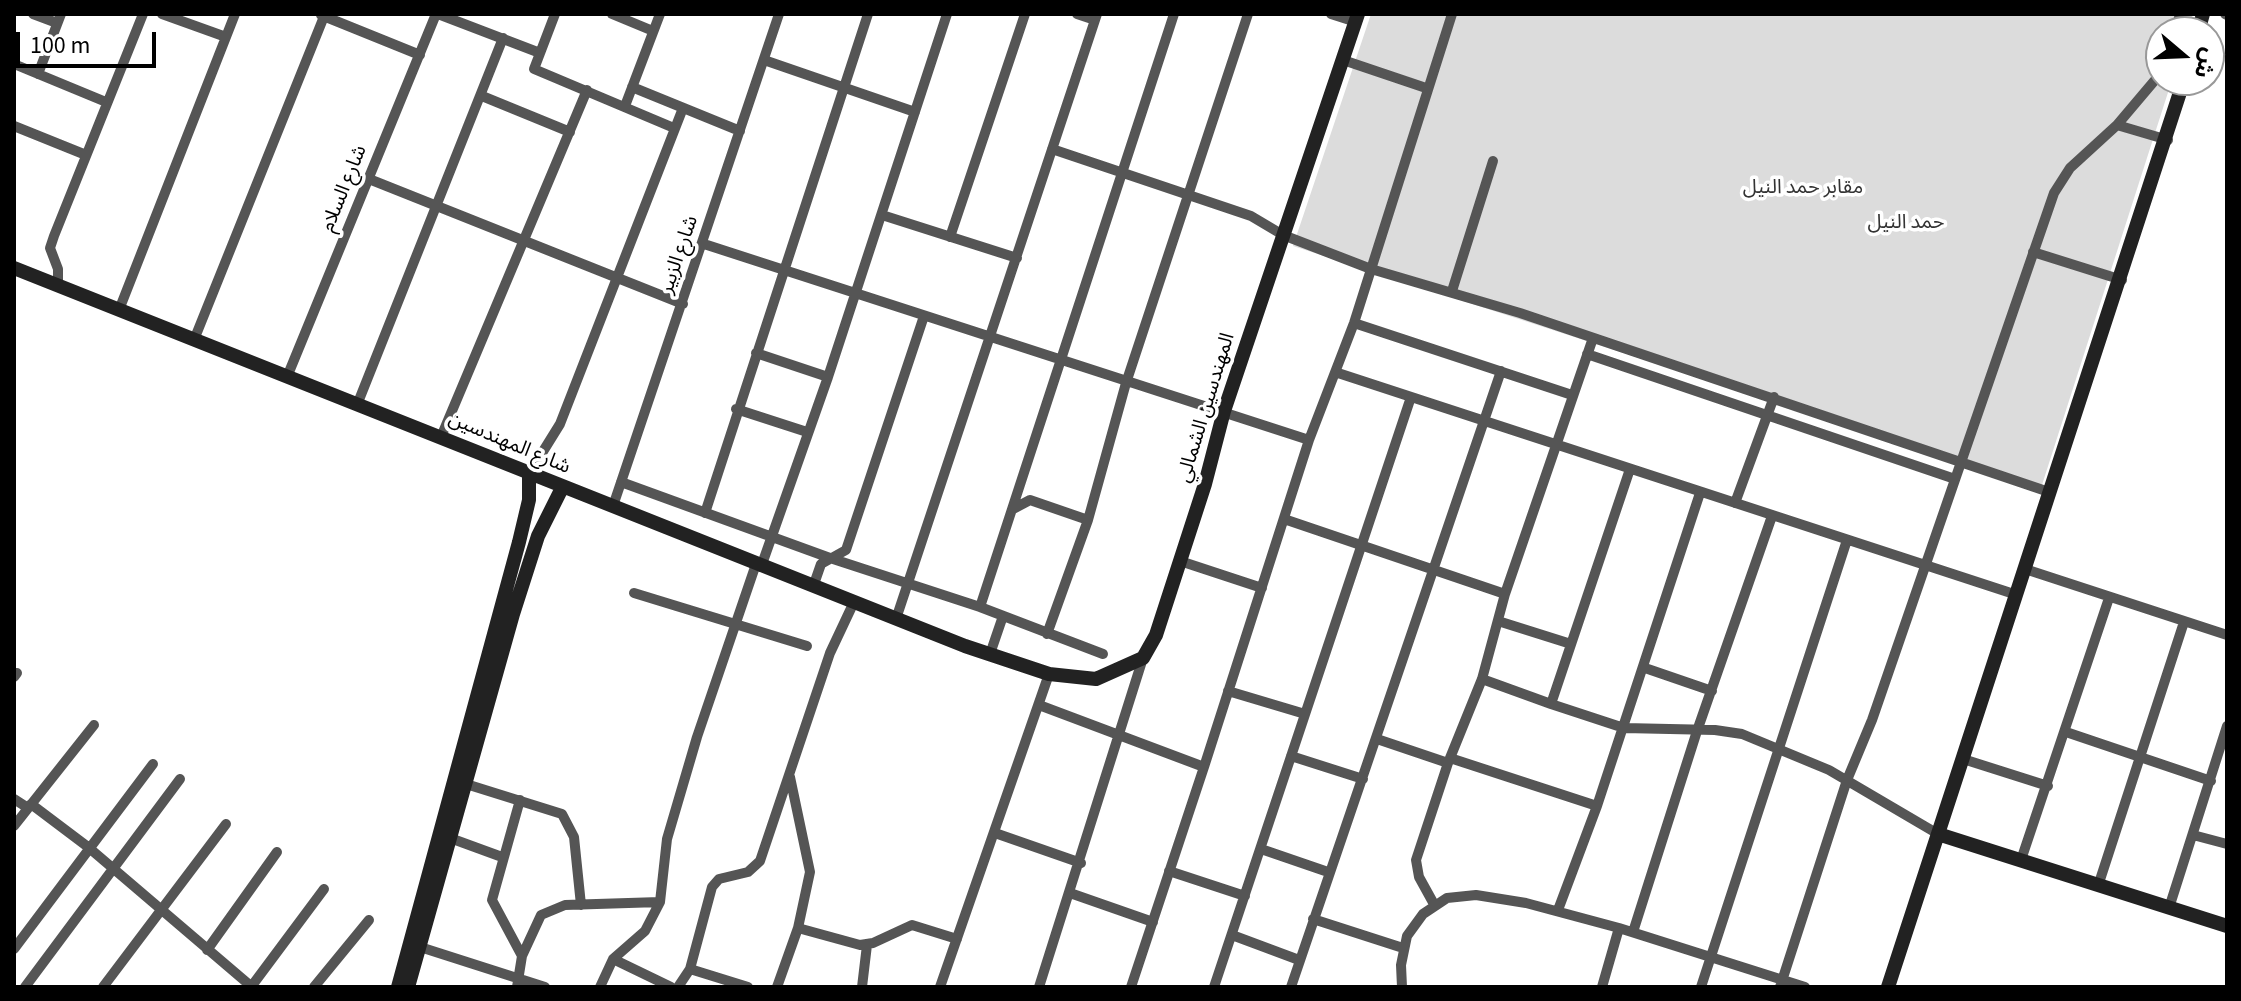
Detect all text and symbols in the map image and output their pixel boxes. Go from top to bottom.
scale bar [20,16,160,66]
north arrow [2145,16,2225,96]
text: 100 m [30,28,90,63]
text: ش [2186,44,2226,83]
street label: شارع السلام [317,142,373,236]
park label: مقابر حمد النيل [1743,177,1863,201]
park label: حمد النيل [1868,212,1944,236]
street label: شارع الزبير [655,213,705,297]
street label: المهندسين الشمالي [1173,330,1241,486]
street label: شارع المهندسين [445,408,573,480]

